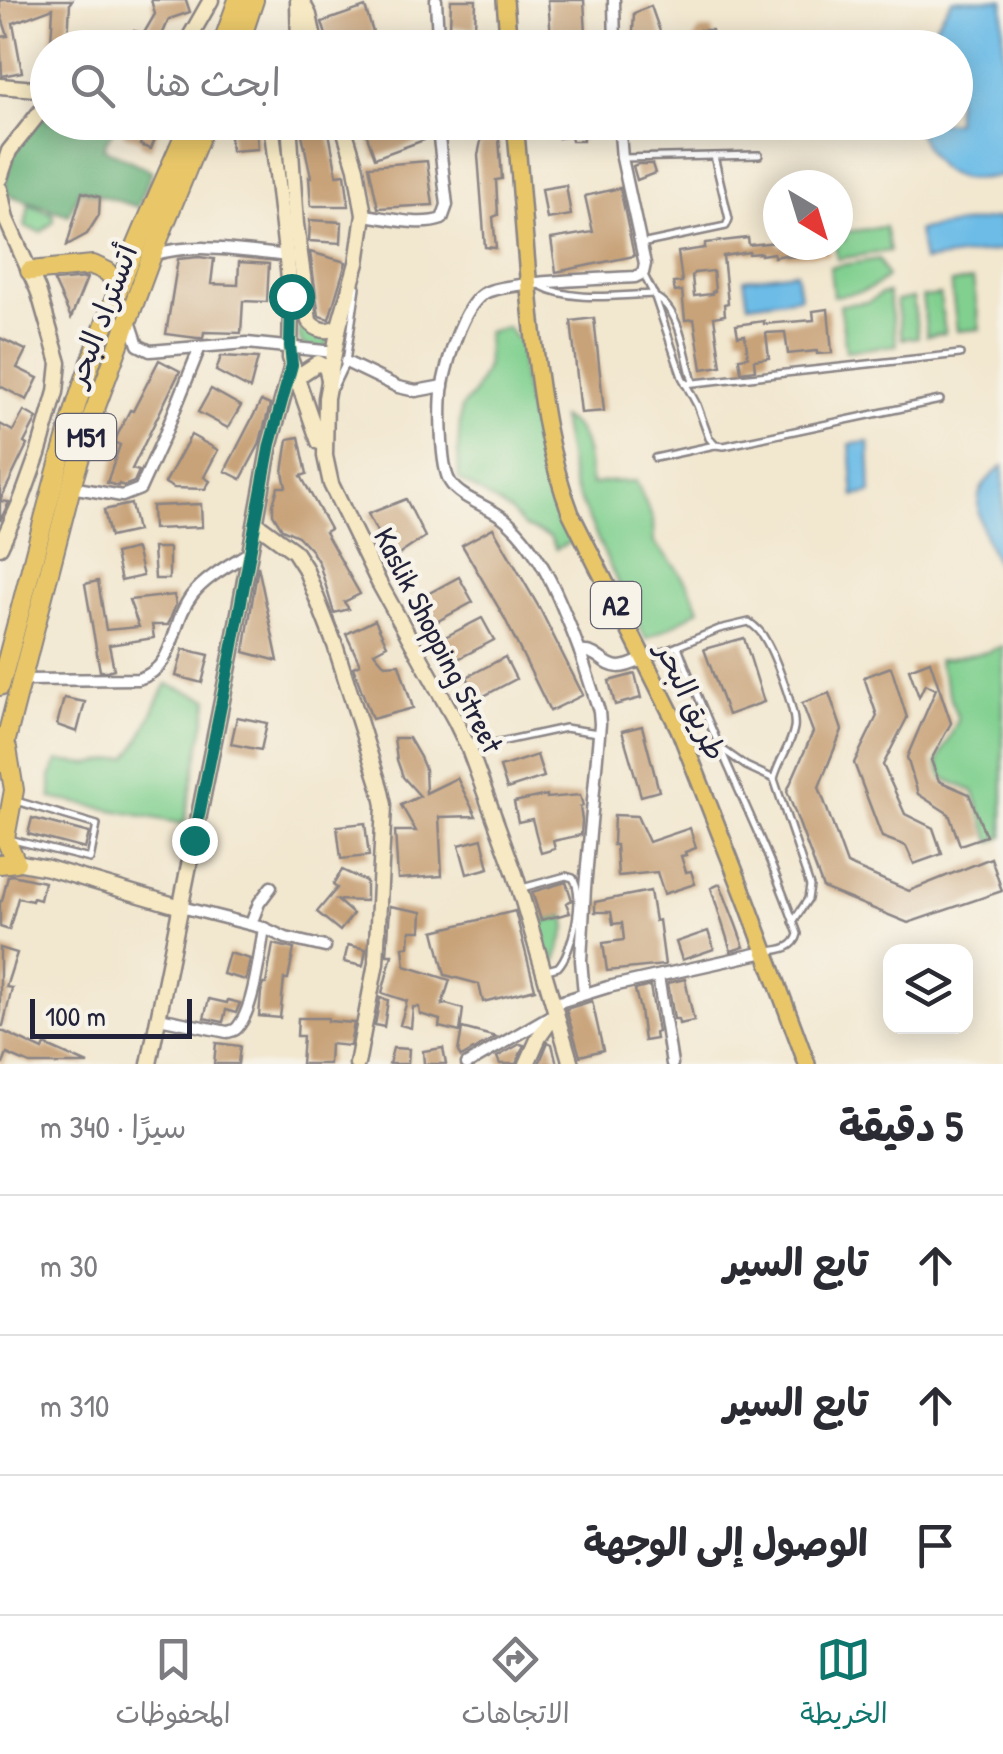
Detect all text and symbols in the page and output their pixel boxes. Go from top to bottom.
search box [30,30,973,140]
text: ابحث هنا [145,56,281,108]
icon: search [65,58,120,113]
north arrow [763,170,853,260]
street label: أتستراد البحر [55,238,146,395]
route start [269,274,315,320]
road number: M51 [56,414,116,460]
street label: Kaslik Shopping Street [365,521,513,760]
road number: A2 [591,582,641,628]
street label: طريق البحر [646,633,737,767]
route end [172,818,218,864]
map controls [883,944,973,1034]
button: layers [883,944,973,1034]
scale bar [30,994,192,1038]
text: 100 m [45,997,106,1035]
text: 5 دقيقة [839,1097,963,1154]
text: سيرًا · 340 m [40,1105,187,1148]
text: تابع السير [724,1236,868,1288]
icon: ahead [908,1238,963,1293]
text: 30 m [40,1244,98,1287]
text: تابع السير [724,1376,868,1428]
icon: ahead [908,1378,963,1433]
text: 310 m [40,1384,109,1427]
text: الوصول إلى الوجهة [583,1516,868,1568]
icon: arrive [908,1518,963,1573]
tab: المحفوظات [115,1632,231,1738]
tab: الاتجاهات [461,1632,570,1738]
tab: الخريطة [800,1632,888,1738]

